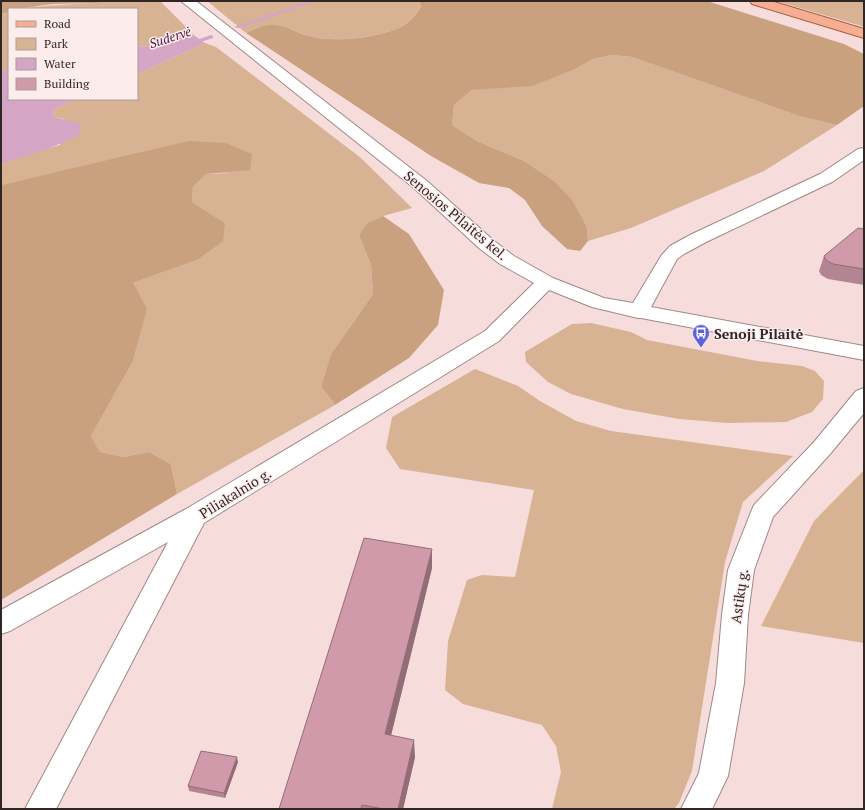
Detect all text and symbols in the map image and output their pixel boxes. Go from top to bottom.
legend [8,8,138,100]
text: Road [44,16,71,31]
water label: Sudervė [147,22,193,52]
text: Park [44,36,69,51]
text: Water [44,56,76,71]
text: Building [44,76,90,91]
street label: Senosios Pilaitės kel. [400,166,512,264]
bus stop icon: Senoji Pilaitė [691,323,711,348]
place label: Senoji Pilaitė [714,324,804,343]
street label: Piliakalnio g. [195,463,275,523]
street label: Astikų g. [726,567,752,625]

